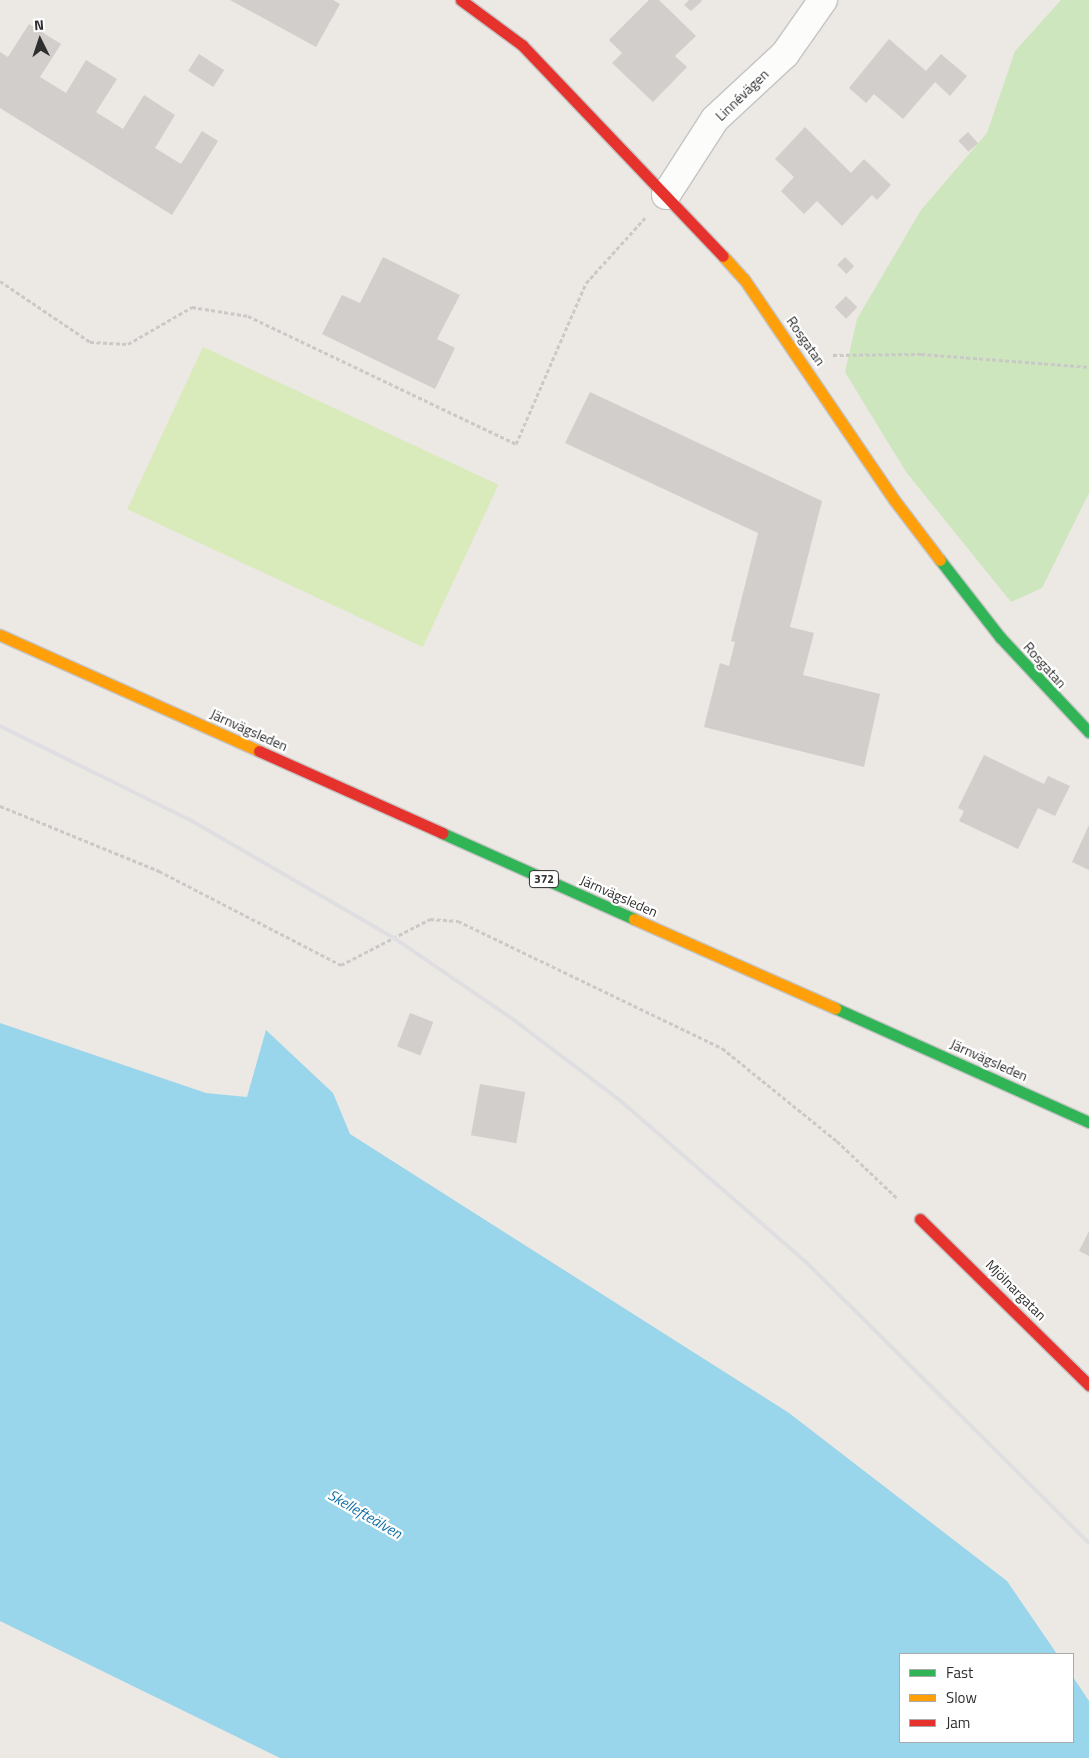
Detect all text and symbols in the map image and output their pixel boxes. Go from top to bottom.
text: N [33,14,44,35]
north arrow [15,15,65,65]
street label: Linnévägen [712,66,772,124]
street label: Rosgatan [783,313,829,369]
street label: Rosgatan [1020,639,1070,691]
street label: Järnvägsleden [208,705,290,755]
road number: 372 [528,870,560,889]
street label: Järnvägsleden [578,871,660,921]
street label: Järnvägsleden [948,1035,1030,1085]
street label: Mjölnargatan [982,1256,1050,1324]
water label: Skellefteälven [325,1486,405,1542]
legend [899,1653,1074,1743]
text: Fast [946,1661,973,1684]
text: Slow [946,1686,977,1709]
text: Jam [946,1711,970,1734]

